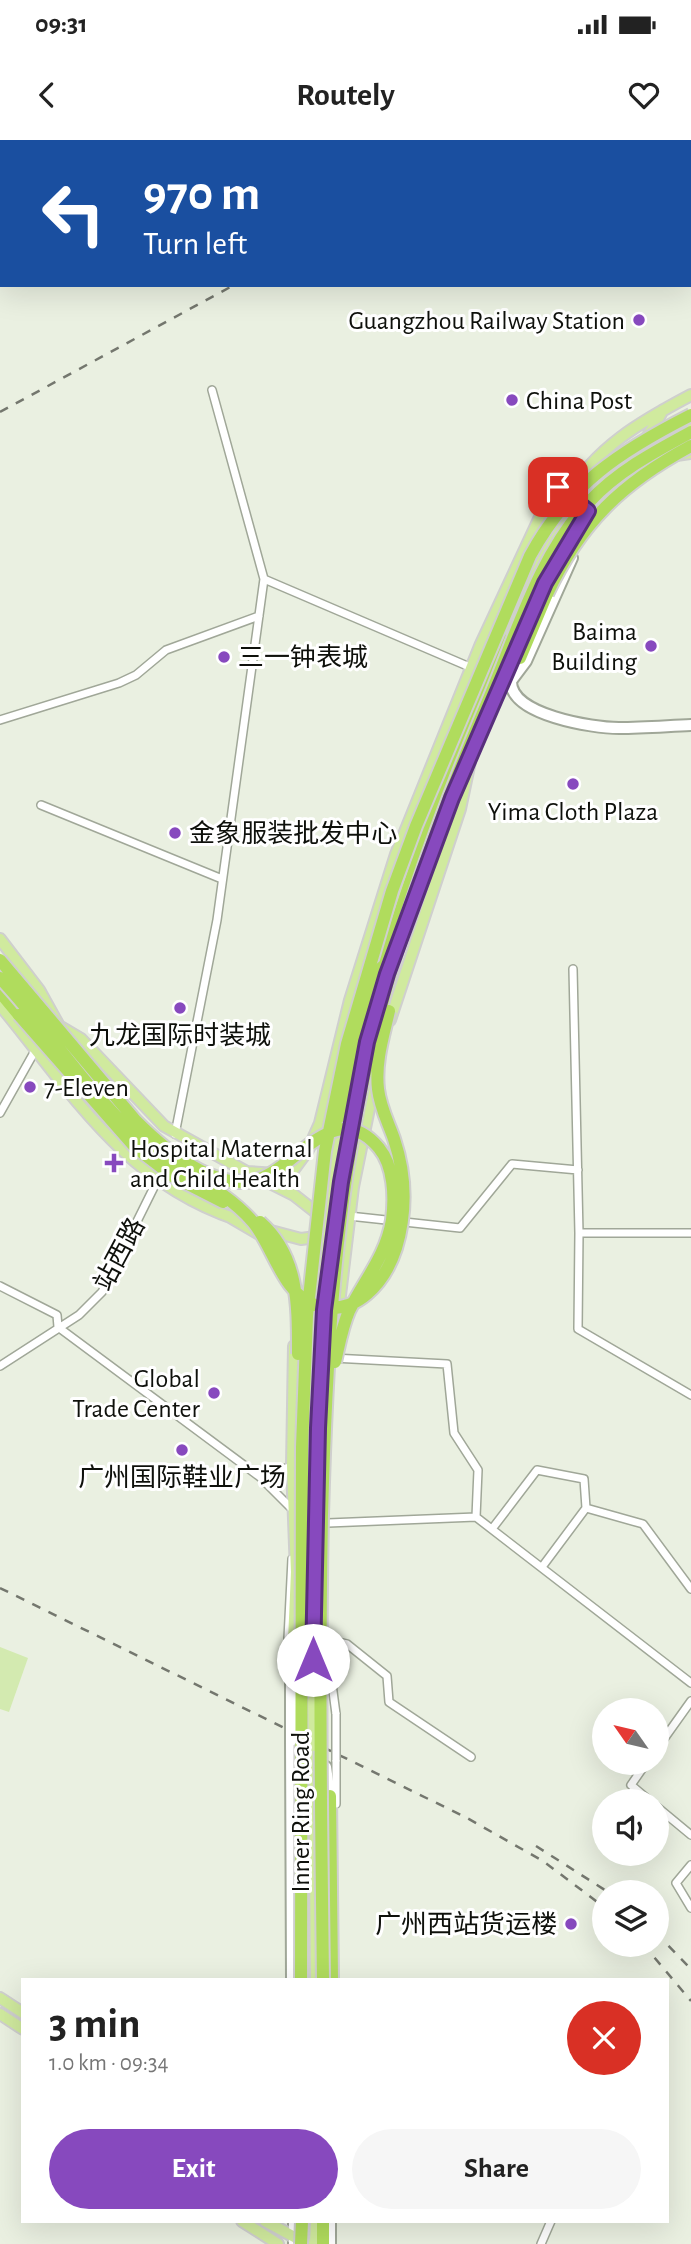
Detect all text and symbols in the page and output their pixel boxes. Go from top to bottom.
text: 09:31 [35,11,88,37]
icon: back [28,76,66,114]
icon: heart [625,76,663,114]
text: Routely [296,79,395,111]
icon: left [28,168,119,259]
text: 970 m [143,170,260,219]
text: Turn left [143,228,247,260]
place label: Guangzhou Railway Station [348,308,625,334]
marker: Guangzhou Railway Station [631,312,647,328]
place label: China Post [526,388,632,414]
marker: China Post [504,392,520,408]
pin [528,457,588,517]
icon: arrive [539,468,577,506]
place label: Baima Building [551,619,637,675]
marker: Baima Building [643,638,659,654]
place label: 三一钟表城 [238,644,368,671]
marker: 三一钟表城 [216,649,232,665]
marker: Yima Cloth Plaza [565,776,581,792]
place label: Yima Cloth Plaza [488,799,658,825]
place label: 金象服装批发中心 [189,819,397,847]
marker: 金象服装批发中心 [167,825,183,841]
marker: 九龙国际时装城 [172,1000,188,1016]
place label: 九龙国际时装城 [89,1021,271,1049]
place label: 7-Eleven [44,1075,129,1101]
marker: 7-Eleven [22,1079,38,1095]
place label: Hospital Maternal and Child Health [130,1136,313,1192]
marker: Hospital Maternal and Child Health [104,1153,124,1173]
street label: 站西路 [88,1213,150,1295]
place label: Global Trade Center [72,1366,201,1422]
marker: Global Trade Center [206,1385,222,1401]
marker: 广州国际鞋业广场 [174,1442,190,1458]
place label: 广州国际鞋业广场 [78,1464,286,1491]
position arrow [276,1623,350,1697]
north arrow [592,1698,668,1774]
map controls [592,1698,669,1957]
street label: Inner Ring Road [288,1732,314,1892]
button: sound [592,1789,669,1866]
button: layers [592,1880,669,1957]
place label: 广州西站货运楼 [375,1910,557,1938]
marker: 广州西站货运楼 [563,1916,579,1932]
button: close [567,2001,641,2075]
text: 3 min [49,2003,141,2045]
text: 1.0 km · 09:34 [49,2052,169,2075]
button: Exit [49,2129,338,2209]
button: Share [352,2129,641,2209]

